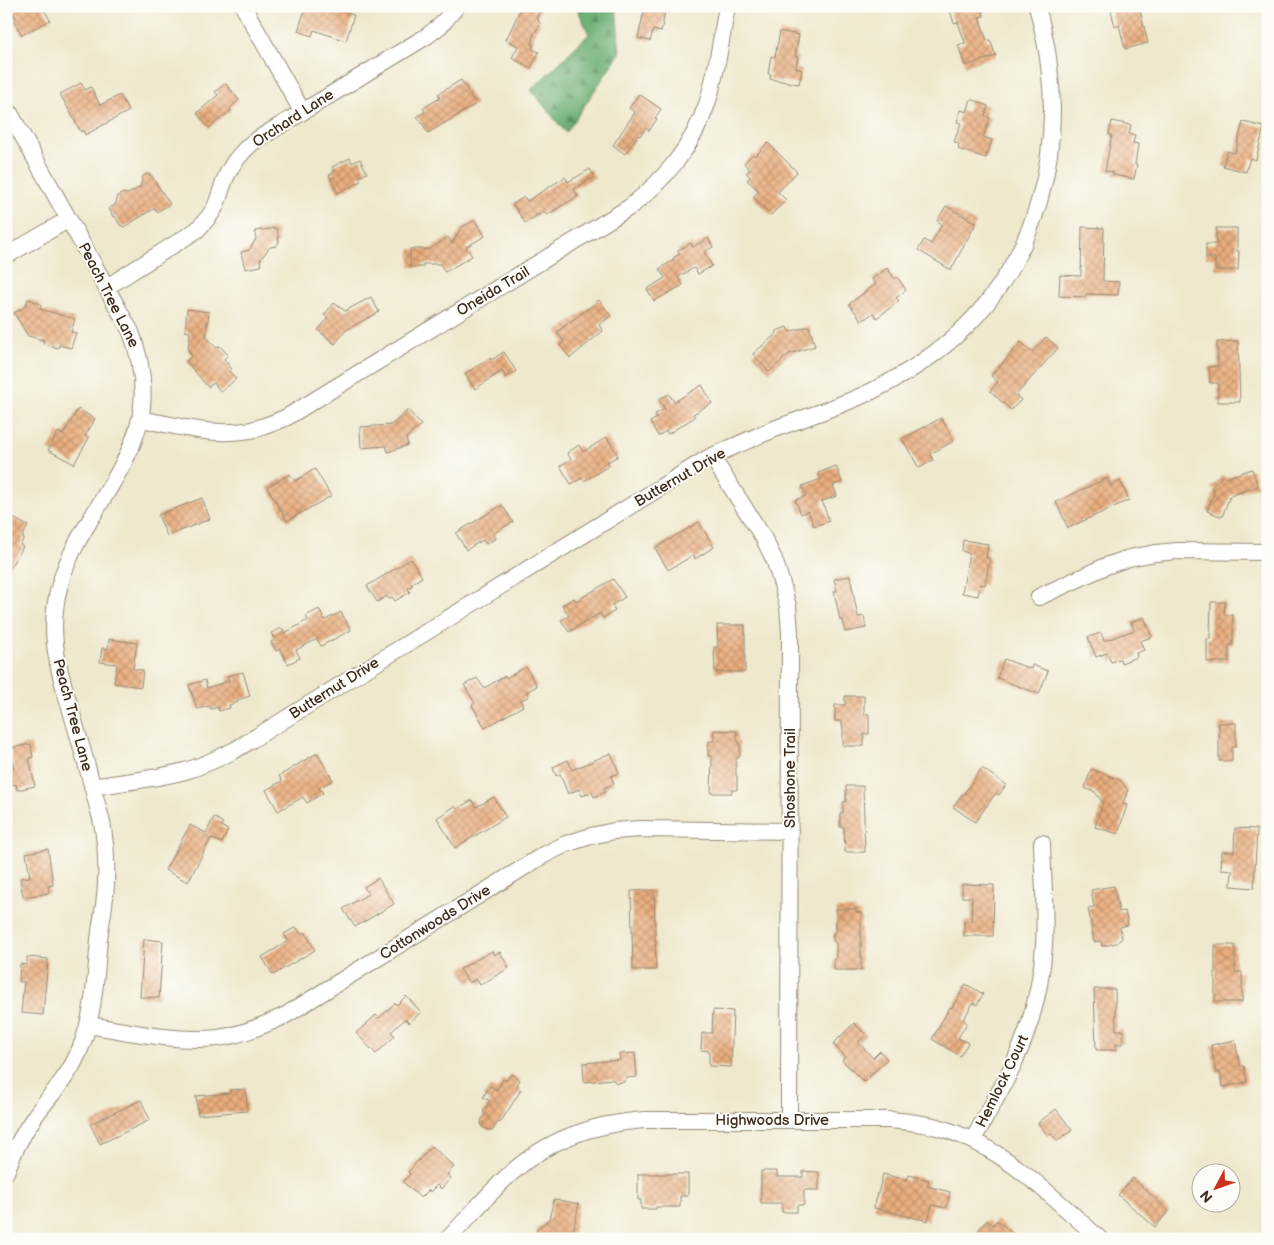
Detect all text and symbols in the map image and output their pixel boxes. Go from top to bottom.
street label: Orchard Lane [249,85,338,152]
street label: Peach Tree Lane [74,240,143,351]
street label: Oneida Trail [453,262,533,321]
street label: Butternut Drive [631,444,729,511]
street label: Butternut Drive [286,653,383,724]
street label: Peach Tree Lane [48,657,97,773]
street label: Shoshone Trail [781,728,800,828]
street label: Cottonwoods Drive [376,881,494,964]
street label: Hemlock Court [972,1031,1033,1131]
street label: Highwoods Drive [715,1111,829,1130]
north arrow [1192,1162,1242,1212]
text: N [1197,1187,1216,1206]

